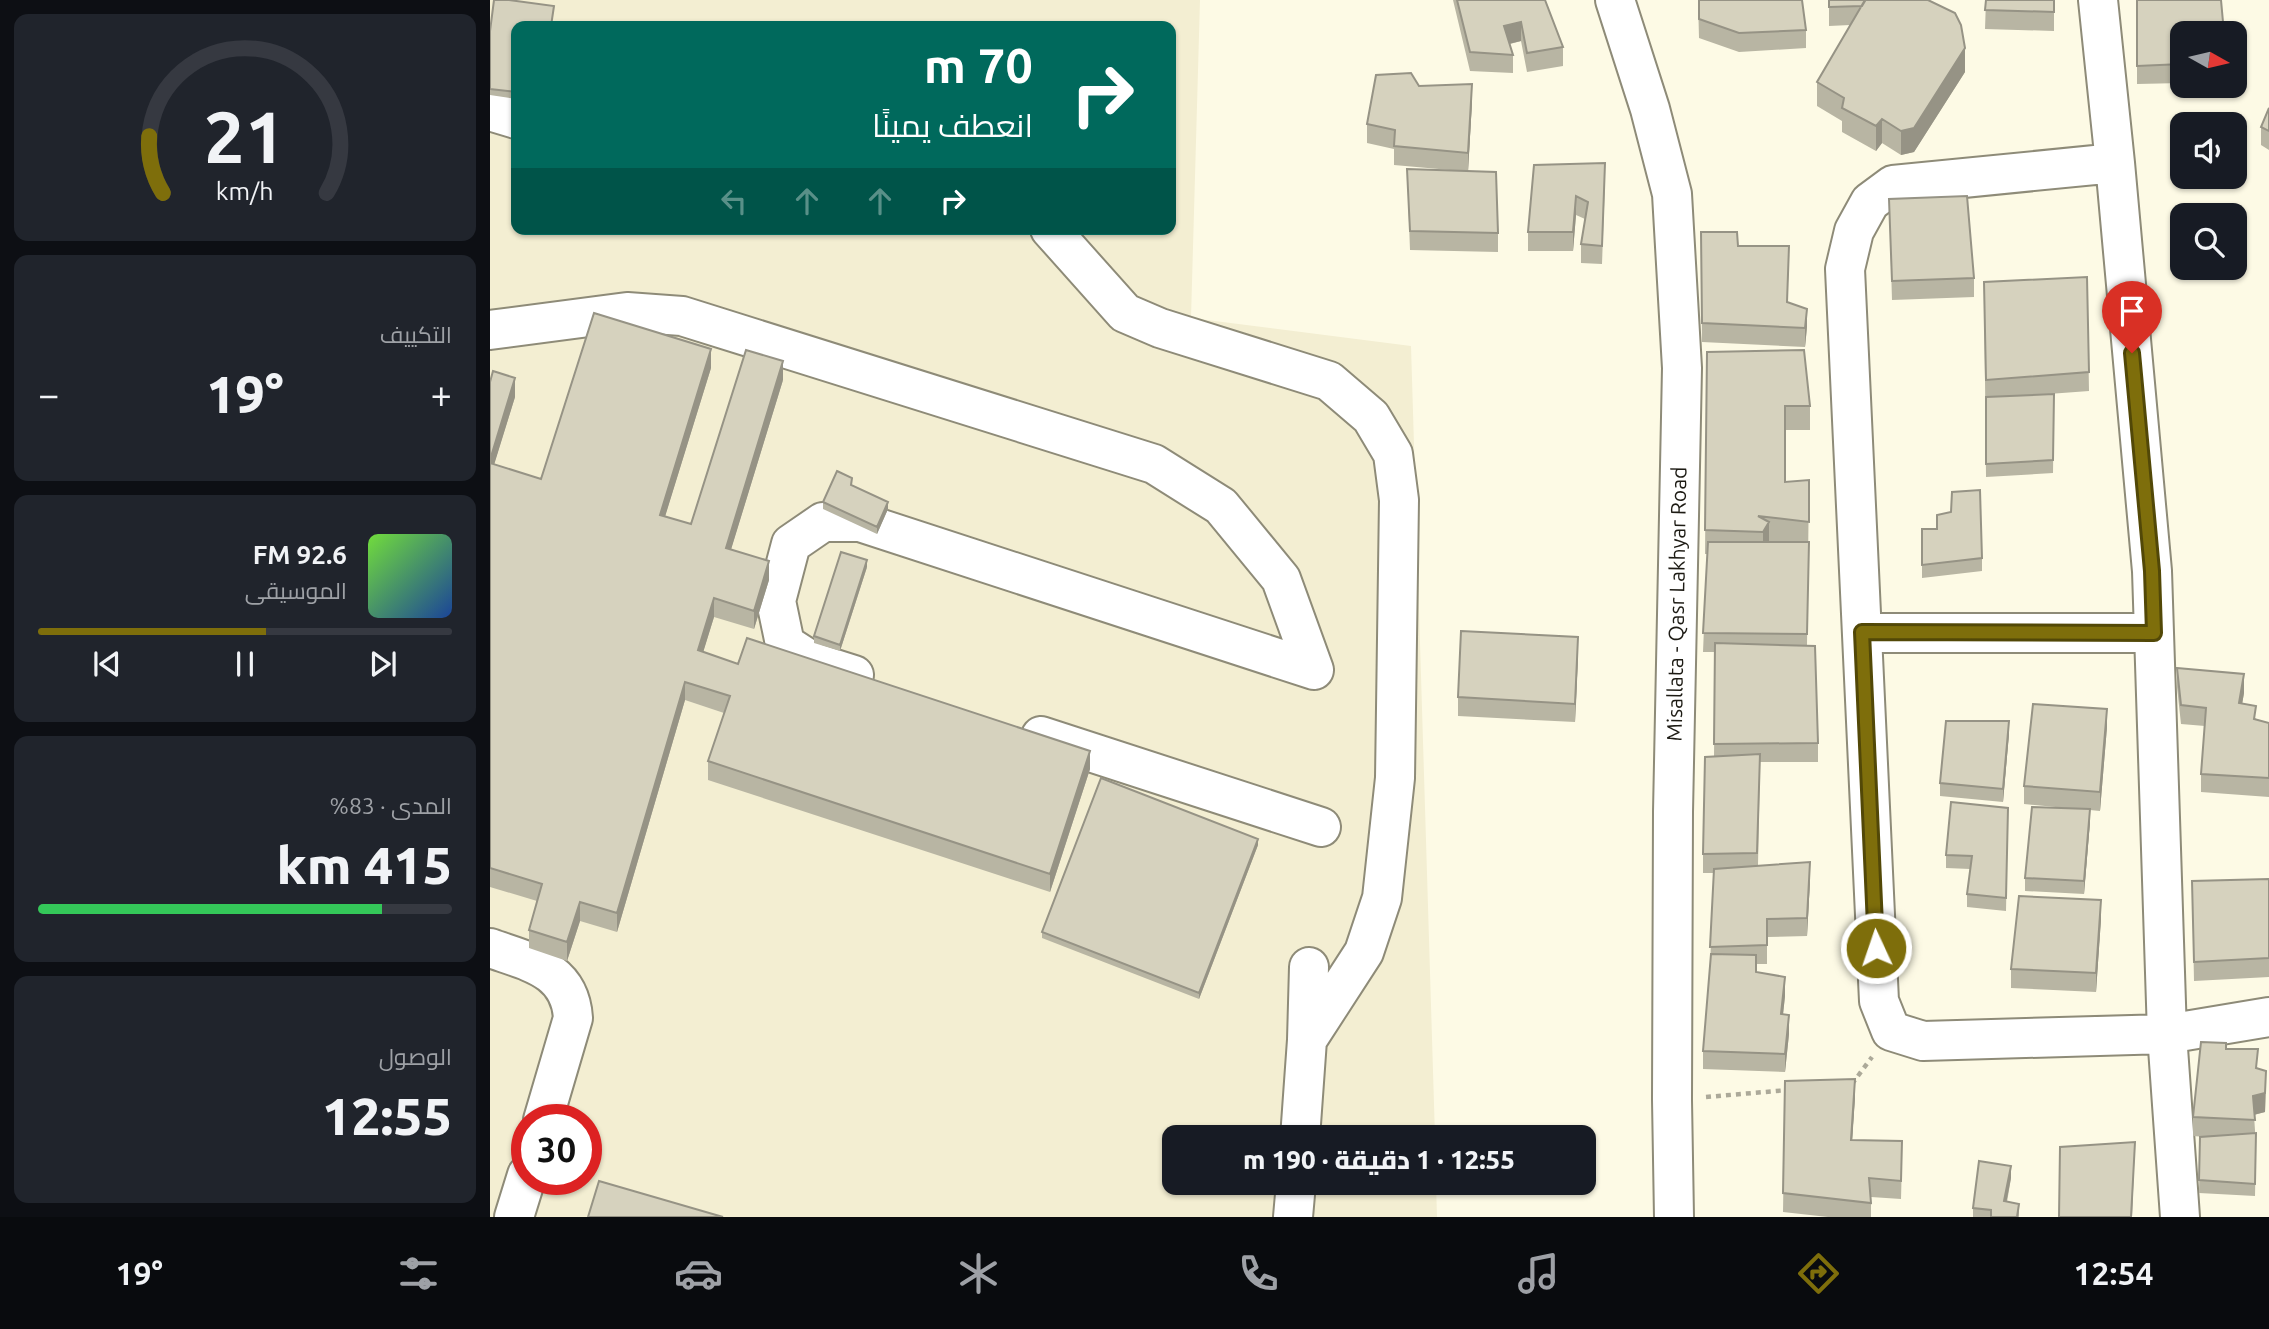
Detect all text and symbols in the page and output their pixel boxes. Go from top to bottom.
north arrow [2170,21,2247,98]
map controls [2170,21,2247,280]
text: 70 m [924,37,1033,92]
icon: right [1057,49,1148,140]
text: 21 [204,96,286,178]
text: انعطف يمينًا [872,107,1033,143]
button: sound [2170,112,2247,189]
text: km/h [216,177,274,205]
icon: left [715,182,753,220]
icon: ahead [788,182,826,220]
icon: ahead [861,182,899,220]
icon: right [934,182,972,220]
button: search [2170,203,2247,280]
pin [2102,281,2162,353]
icon: arrive [2113,292,2151,330]
text: التكييف [380,322,452,347]
text: 19° [206,365,284,423]
text: − [38,373,59,415]
text: + [431,373,452,415]
street label: Misallata - Qasr Lakhyar Road [1662,466,1690,742]
text: 92.6 FM [253,540,347,569]
text: الموسيقى [245,578,347,603]
icon: previous [88,645,126,683]
icon: pause [226,645,264,683]
icon: next [364,645,402,683]
text: المدى · 83% [330,793,452,818]
text: 415 km [277,836,452,894]
position arrow [1839,911,1913,985]
text: الوصول [379,1044,452,1069]
text: 12:55 [322,1087,452,1145]
speed limit sign: 30 [511,1104,602,1195]
text: 12:55 · 1 دقيقة · 190 m [1243,1145,1515,1174]
icon: filters [394,1249,443,1298]
icon: car [674,1249,723,1298]
icon: climate [954,1249,1003,1298]
icon: phone [1234,1249,1283,1298]
icon: music [1514,1249,1563,1298]
icon: directions [1794,1249,1843,1298]
text: 19° [115,1255,163,1291]
text: 12:54 [2073,1255,2154,1291]

